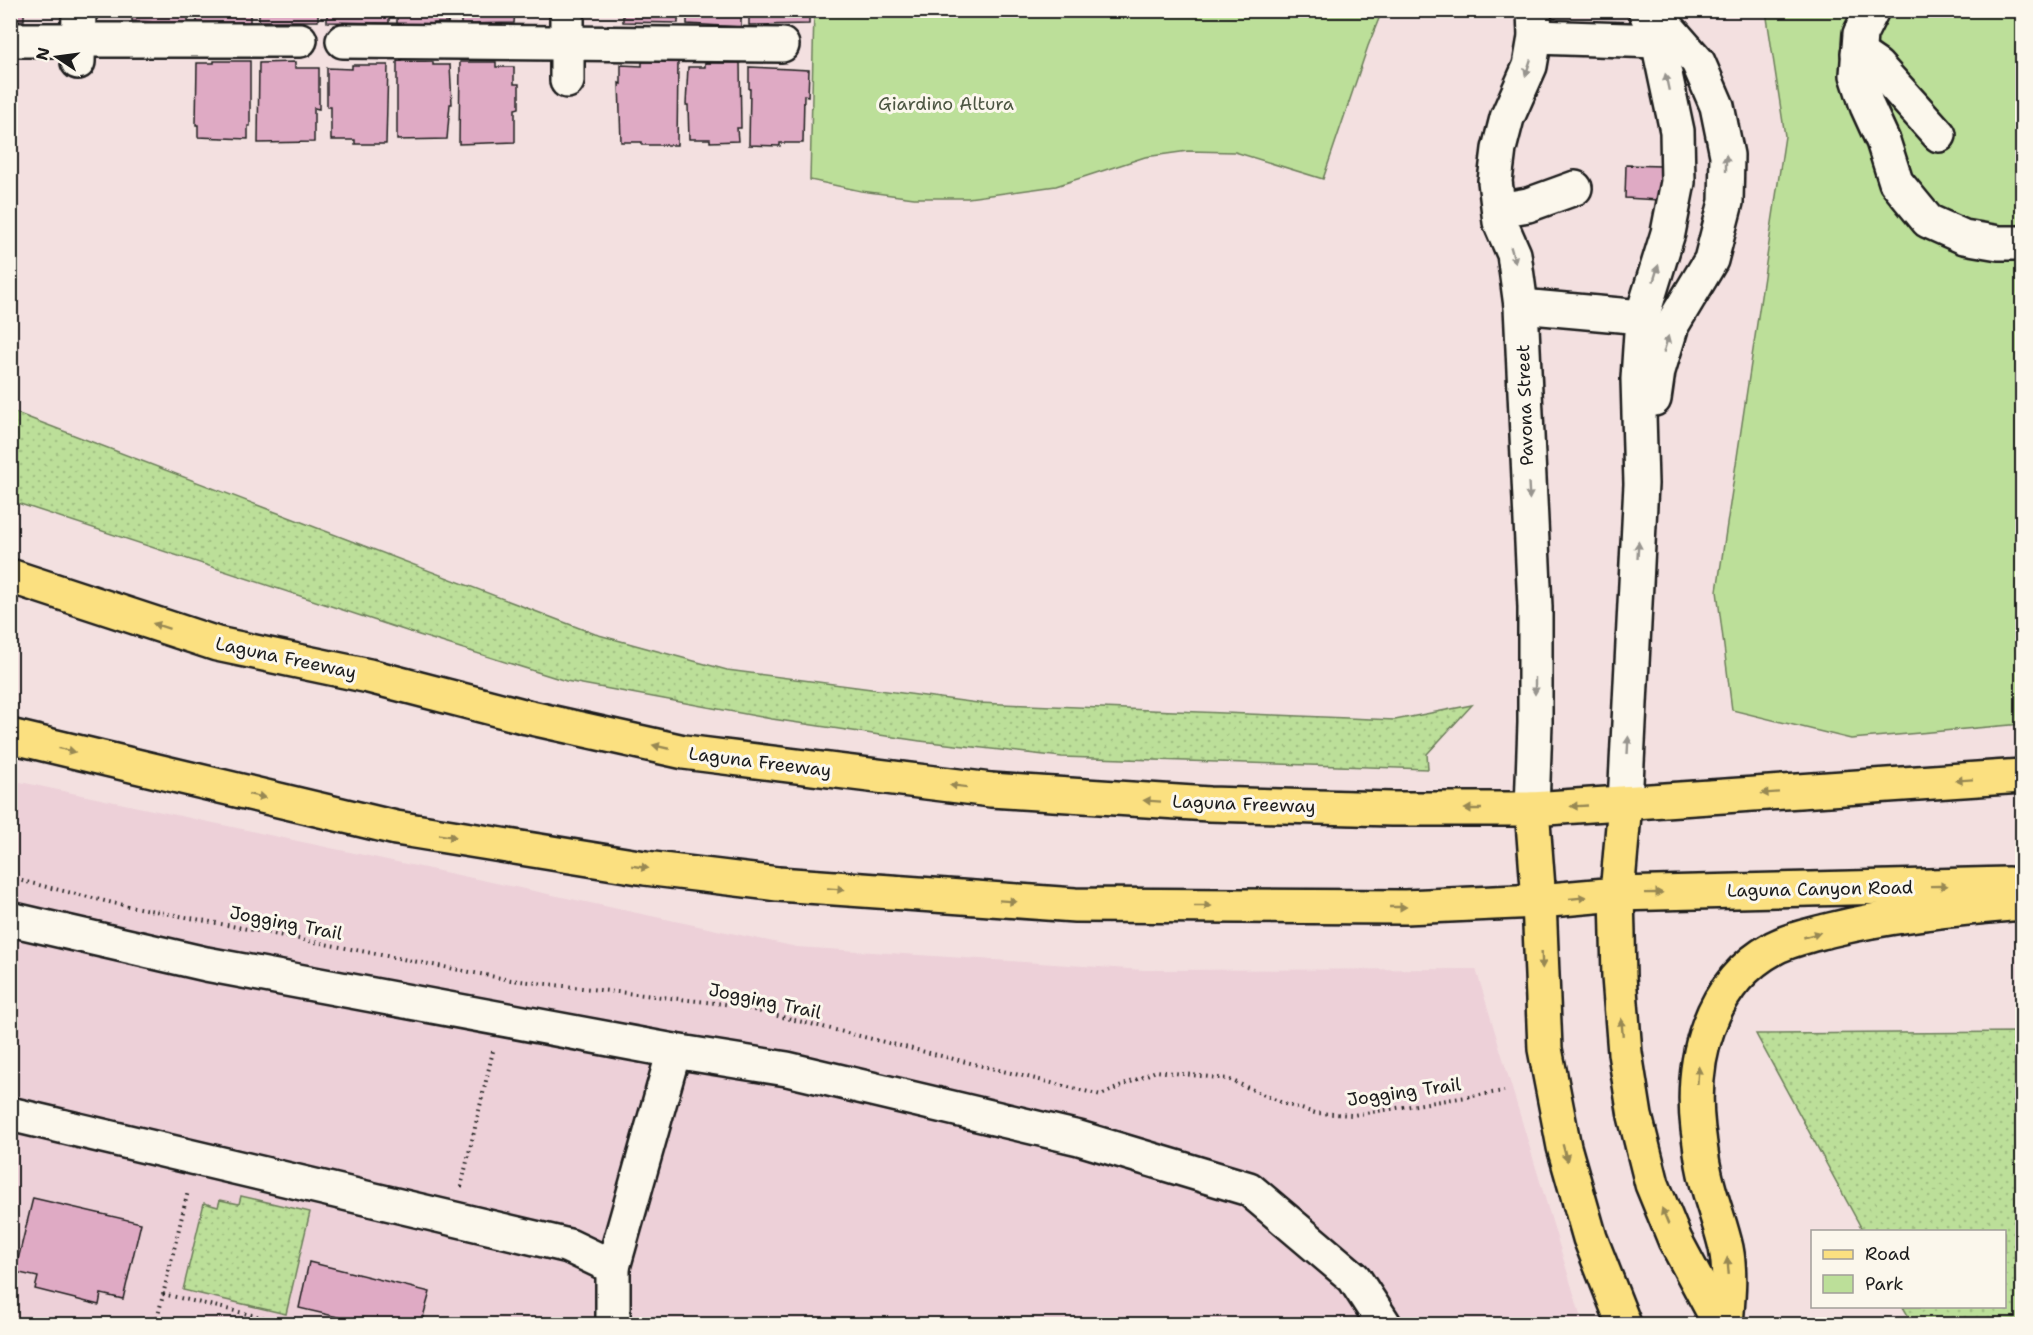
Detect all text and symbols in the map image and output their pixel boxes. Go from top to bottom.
north arrow [27,27,87,87]
text: N [31,45,55,62]
one-way arrow [1522,59,1532,77]
one-way arrow [1662,72,1671,91]
park label: Giardino Altura [878,92,1014,116]
one-way arrow [1722,153,1731,172]
one-way arrow [1509,246,1518,264]
one-way arrow [1652,264,1661,282]
one-way arrow [1662,335,1671,353]
street label: Pavona Street [1511,344,1539,466]
one-way arrow [1524,481,1534,500]
one-way arrow [1633,540,1642,559]
one-way arrow [152,620,170,630]
street label: Laguna Freeway [213,631,359,685]
one-way arrow [1530,676,1540,695]
one-way arrow [1624,735,1633,754]
one-way arrow [651,741,670,751]
street label: Laguna Freeway [687,741,833,783]
one-way arrow [58,746,76,756]
one-way arrow [1955,775,1974,785]
one-way arrow [948,781,967,791]
one-way arrow [1760,789,1779,798]
street label: Laguna Freeway [1172,790,1316,818]
one-way arrow [248,791,266,801]
one-way arrow [1143,796,1162,805]
one-way arrow [1569,801,1588,811]
one-way arrow [1464,804,1483,814]
one-way arrow [438,832,457,841]
one-way arrow [631,863,650,872]
street label: Laguna Canyon Road [1727,875,1913,903]
one-way arrow [1929,881,1948,891]
one-way arrow [827,884,846,893]
one-way arrow [1645,888,1664,898]
one-way arrow [1569,893,1588,903]
one-way arrow [999,896,1018,906]
street label: Jogging Trail [227,900,345,946]
one-way arrow [1194,901,1213,911]
one-way arrow [1389,902,1408,912]
one-way arrow [1803,930,1821,939]
one-way arrow [1537,950,1546,969]
street label: Jogging Trail [706,977,824,1025]
one-way arrow [1618,1017,1627,1036]
one-way arrow [1693,1065,1703,1084]
street label: Jogging Trail [1346,1072,1463,1112]
one-way arrow [1561,1144,1571,1162]
one-way arrow [1660,1207,1669,1225]
legend [1811,1230,2006,1308]
text: Road [1865,1242,1910,1266]
one-way arrow [1723,1257,1732,1276]
text: Park [1865,1272,1904,1296]

